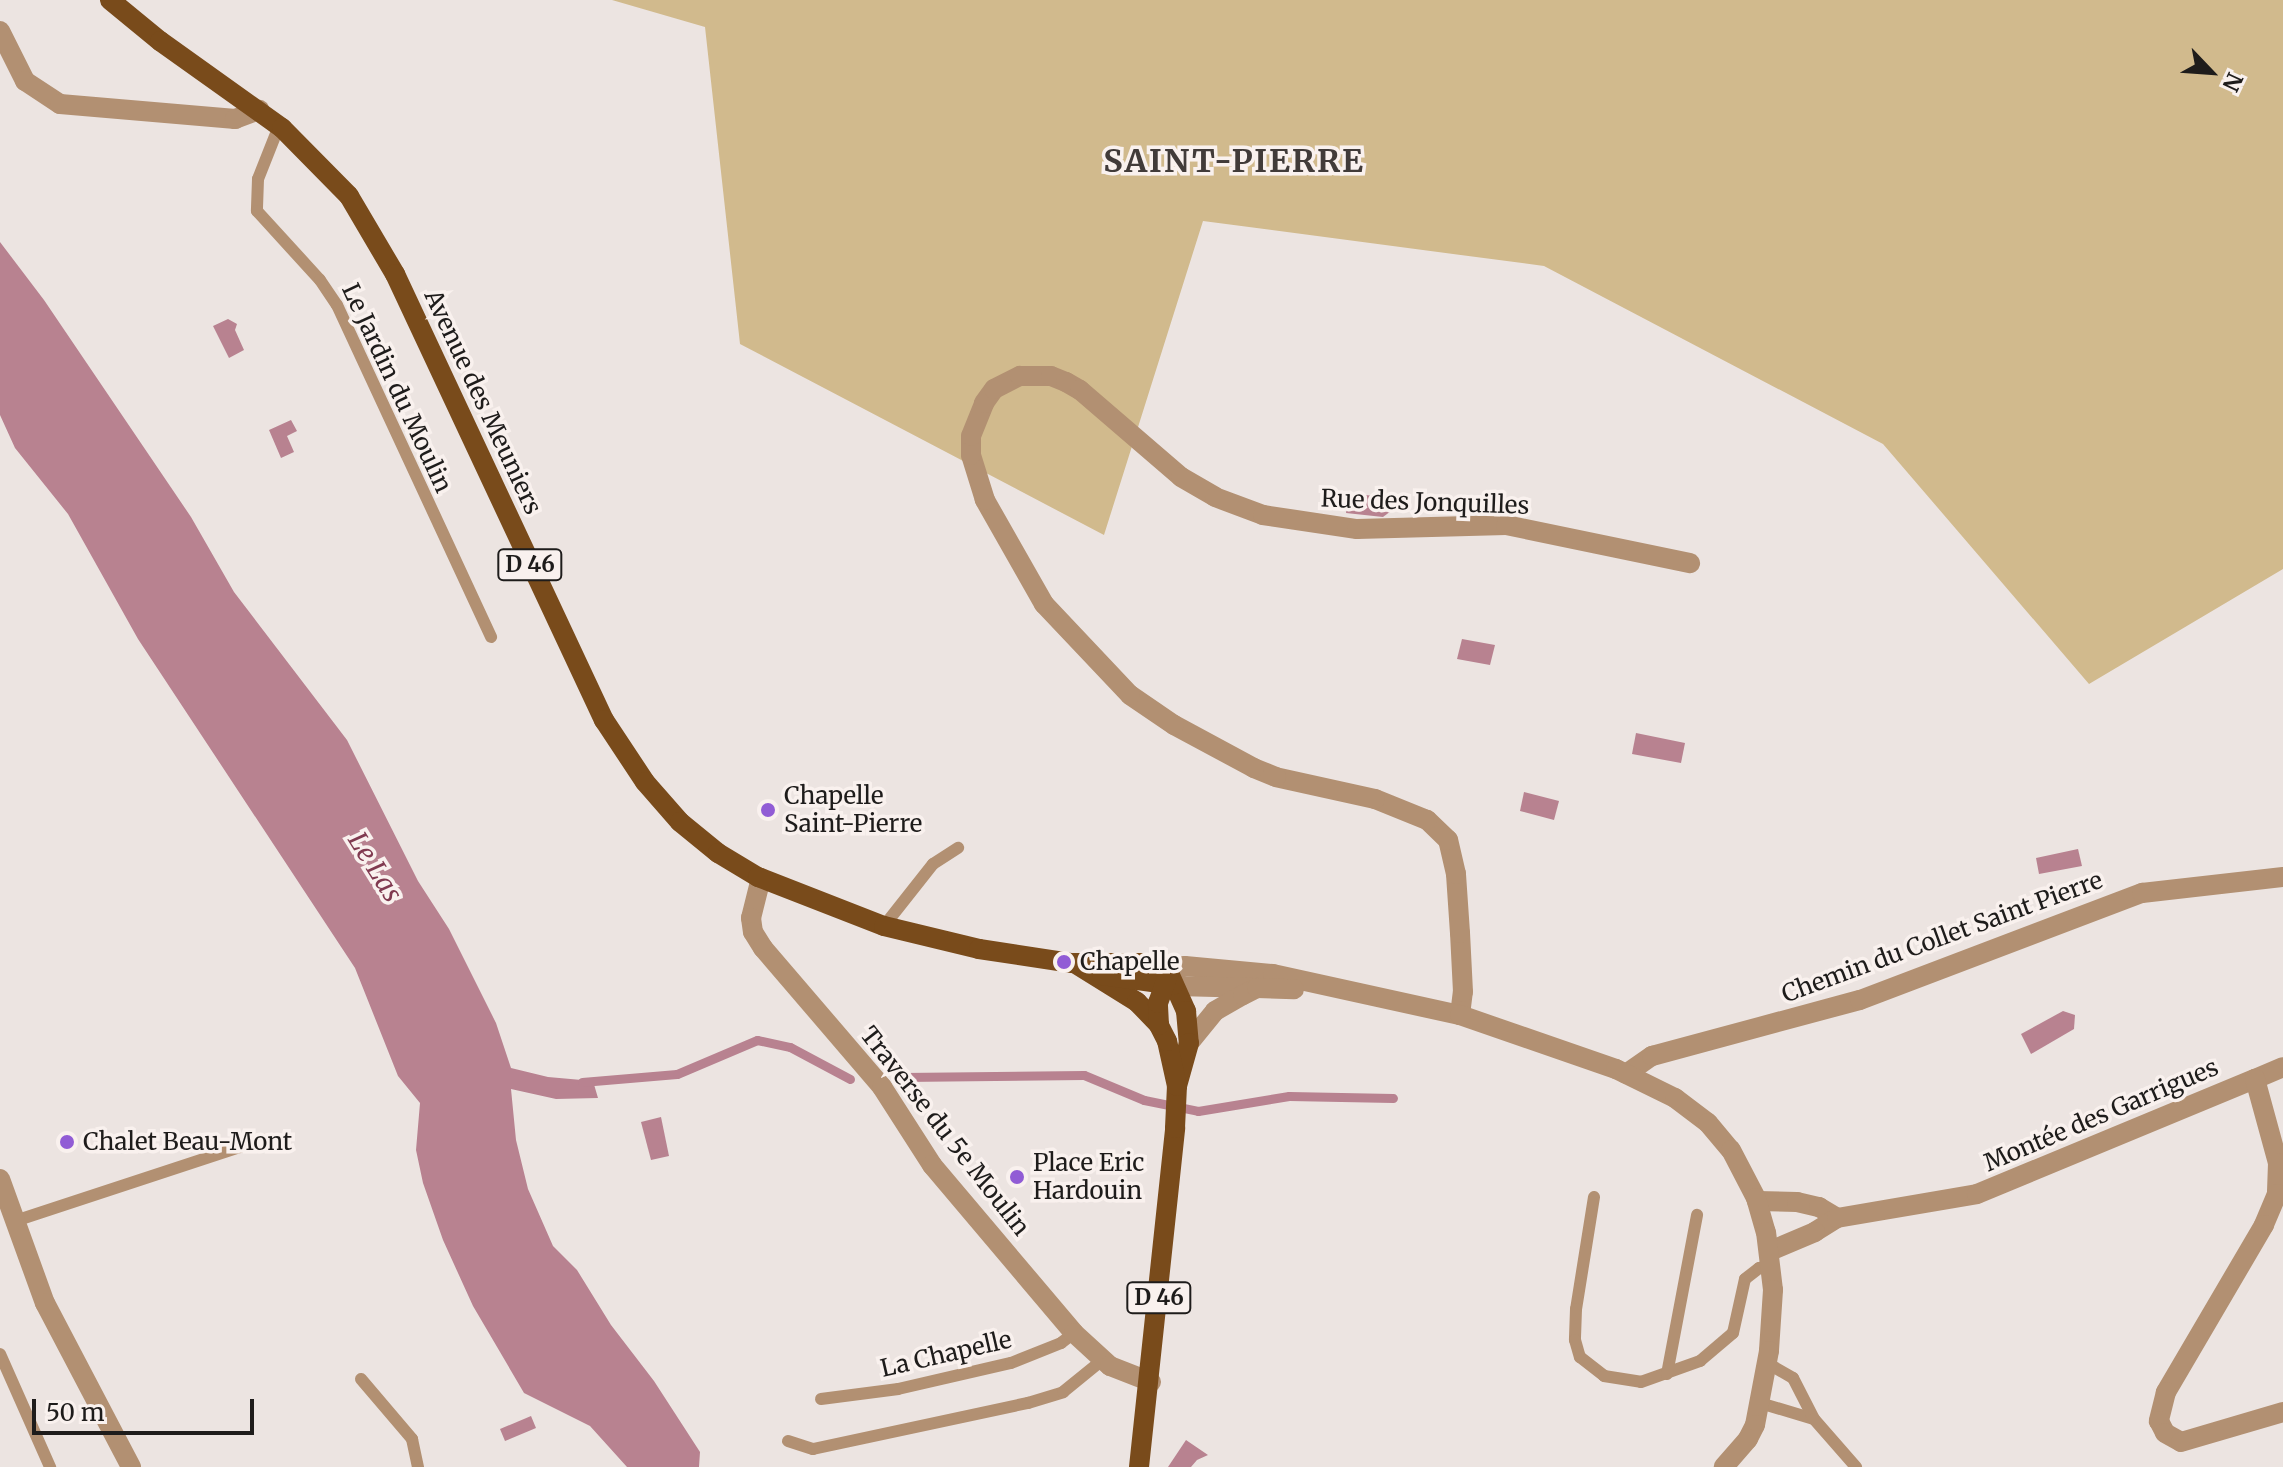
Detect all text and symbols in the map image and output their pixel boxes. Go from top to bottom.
north arrow [2171,32,2251,112]
text: N [2216,68,2249,96]
district label: SAINT-PIERRE [1103,142,1365,180]
street label: Le Jardin du Moulin [336,279,458,497]
street label: Avenue des Meuniers [418,285,548,519]
street label: Rue des Jonquilles [1320,484,1530,520]
road number: D 46 [496,547,564,583]
place label: Chapelle Saint-Pierre [784,782,922,838]
marker: Chapelle Saint-Pierre [759,801,777,819]
water label: Le Las [342,826,408,908]
street label: Chemin du Collet Saint Pierre [1778,865,2106,1009]
place label: Chapelle [1080,948,1179,976]
marker: Chapelle [1055,953,1073,971]
street label: Traverse du 5e Moulin [854,1021,1036,1241]
street label: Montée des Garrigues [1980,1053,2222,1177]
place label: Chalet Beau-Mont [83,1128,292,1156]
marker: Chalet Beau-Mont [58,1133,76,1151]
place label: Place Eric Hardouin [1033,1149,1144,1205]
marker: Place Eric Hardouin [1008,1168,1026,1186]
road number: D 46 [1125,1280,1193,1316]
street label: La Chapelle [878,1325,1014,1383]
scale bar [36,1383,258,1433]
text: 50 m [46,1397,105,1428]

